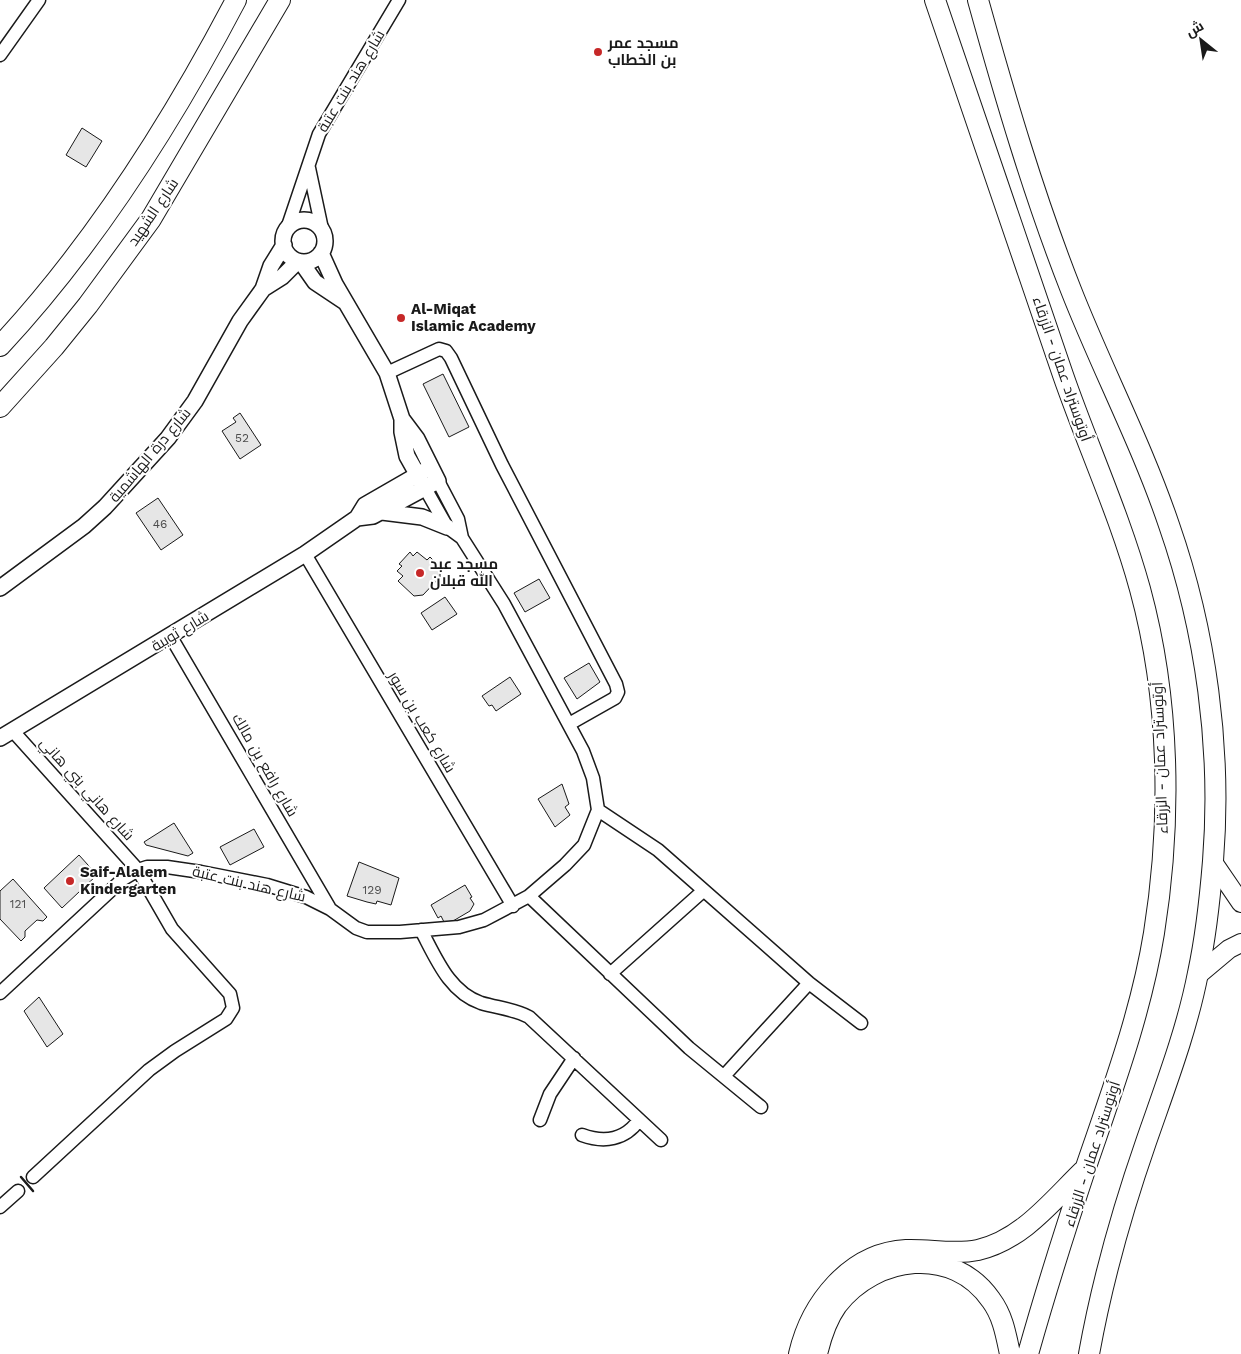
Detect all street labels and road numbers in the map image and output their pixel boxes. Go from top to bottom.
street label: شارع هند بنت عتبة [313,27,390,136]
street label: شارع الشهيد [124,175,184,250]
street label: أوتوستراد عمان - الزرقاء [1028,294,1096,444]
street label: شارع درة الهاشمية [105,404,196,507]
street label: شارع ثويبة [148,607,213,657]
street label: شارع كعب بن سور [382,667,459,777]
street label: أوتوستراد عمان - الزرقاء [1147,682,1173,834]
street label: شارع رافع بن مالك [227,710,302,821]
street label: شارع هاني بني هاني [34,734,138,846]
street label: شارع هند بنت عتبة [190,862,307,908]
street label: أوتوستراد عمان - الزرقاء [1059,1079,1125,1229]

